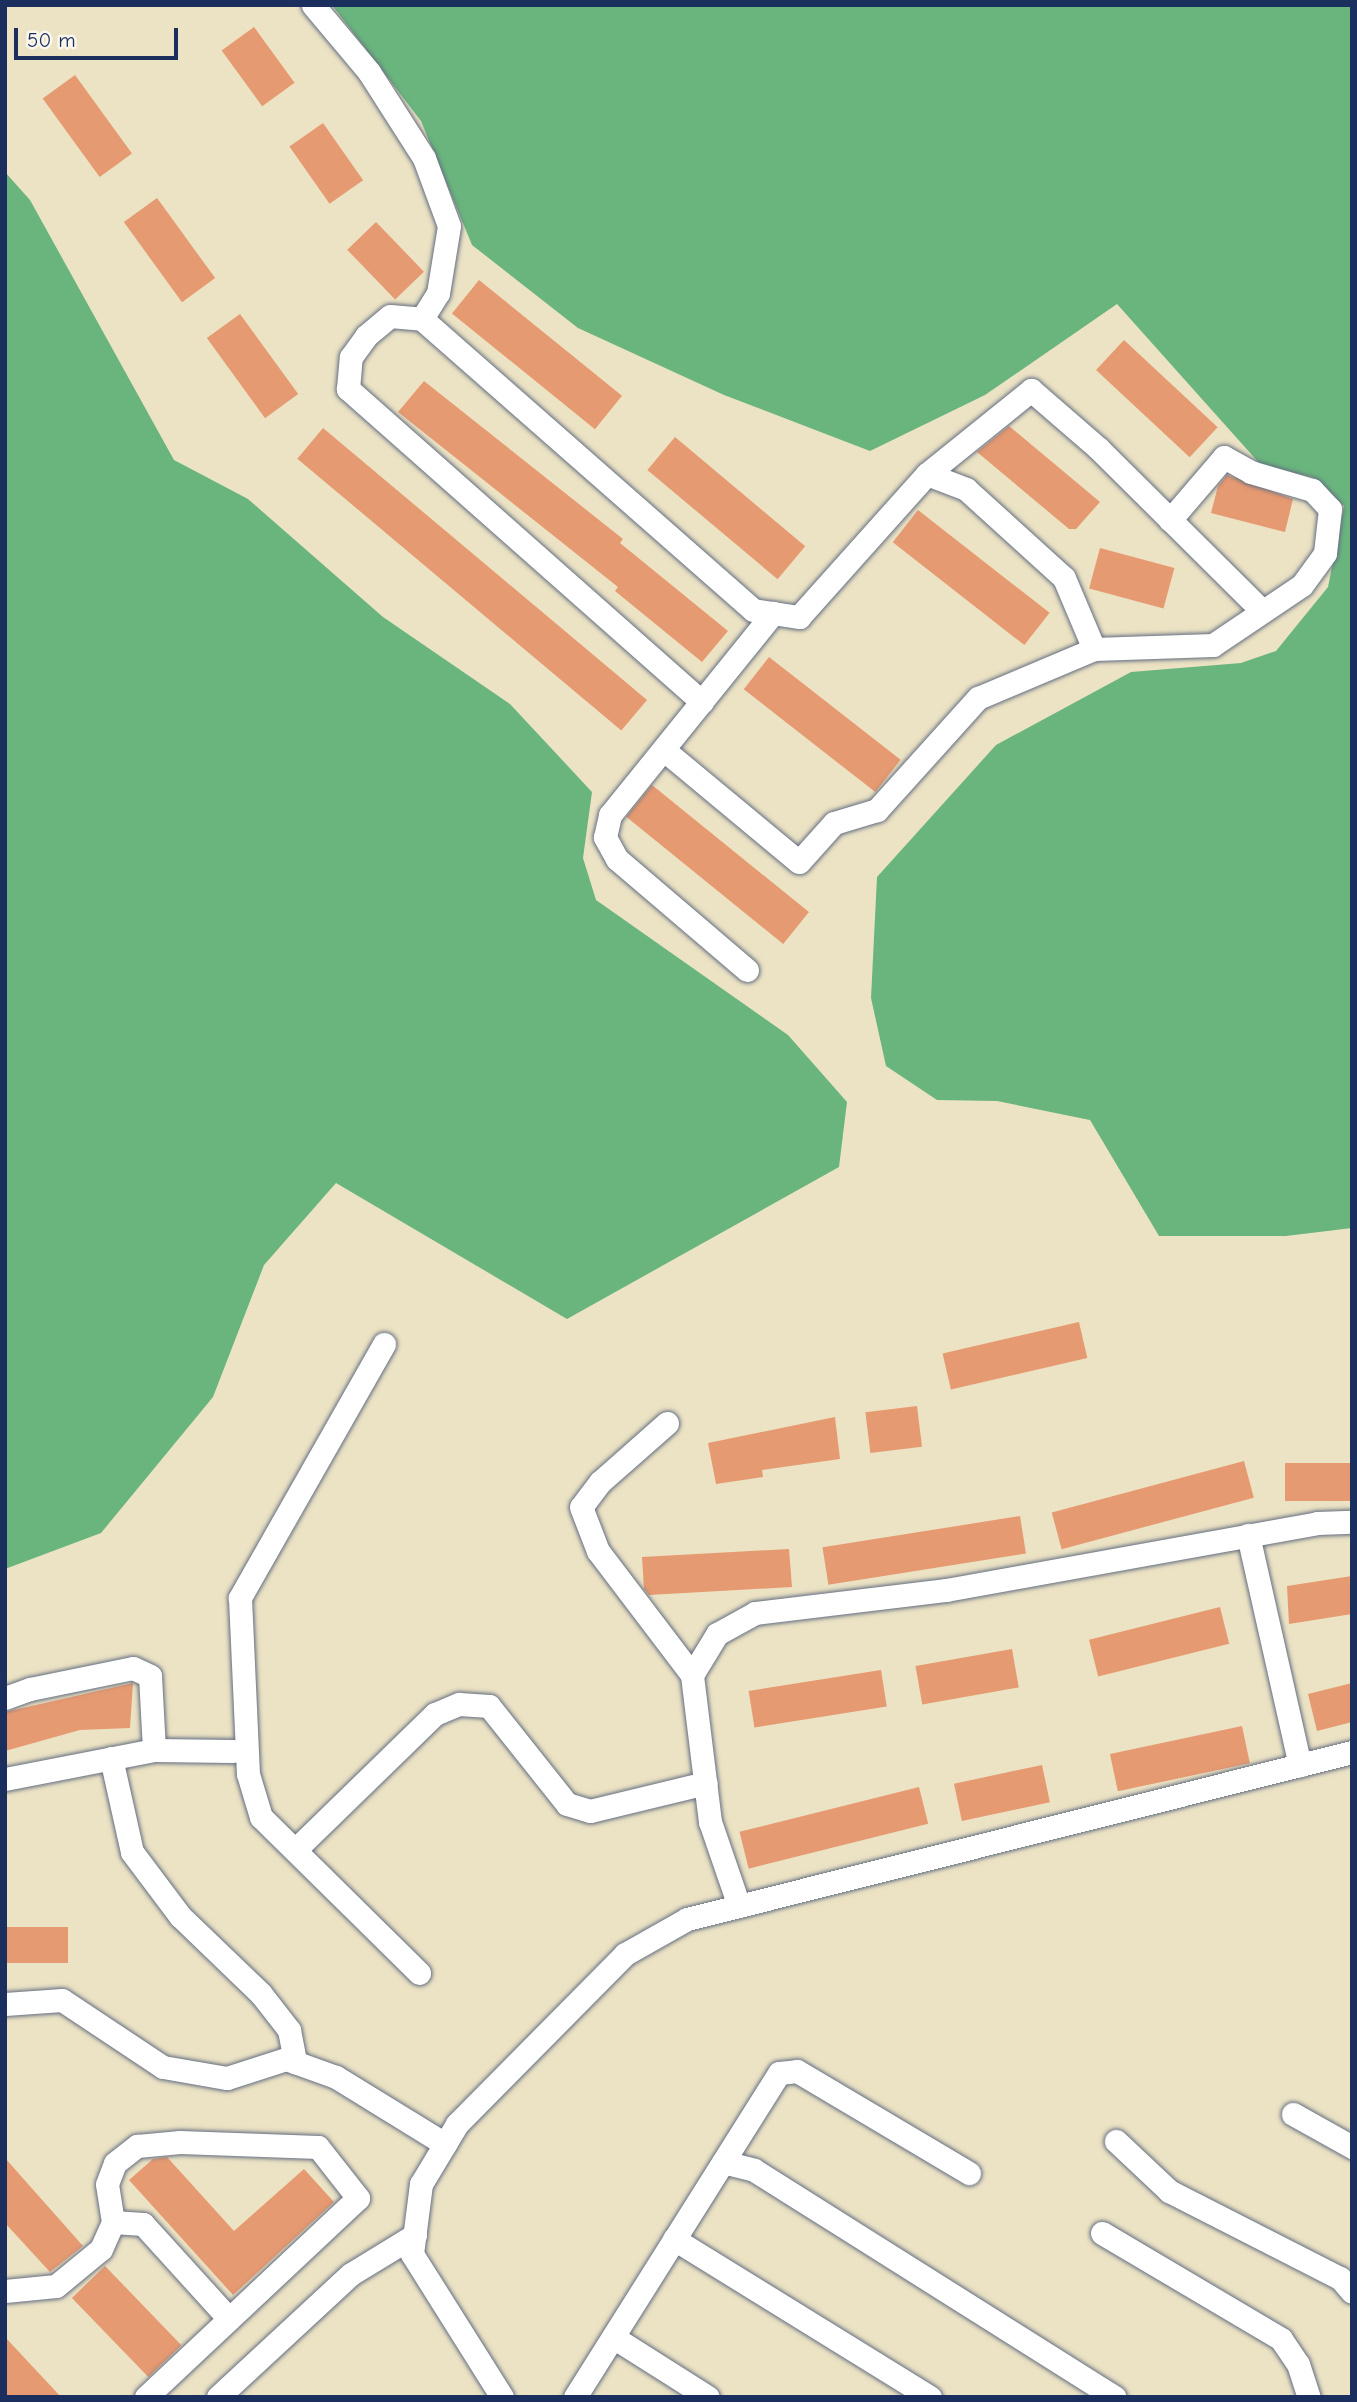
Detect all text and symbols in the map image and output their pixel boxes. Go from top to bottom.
scale bar [18,14,182,58]
text: 50 m [27,28,76,52]

